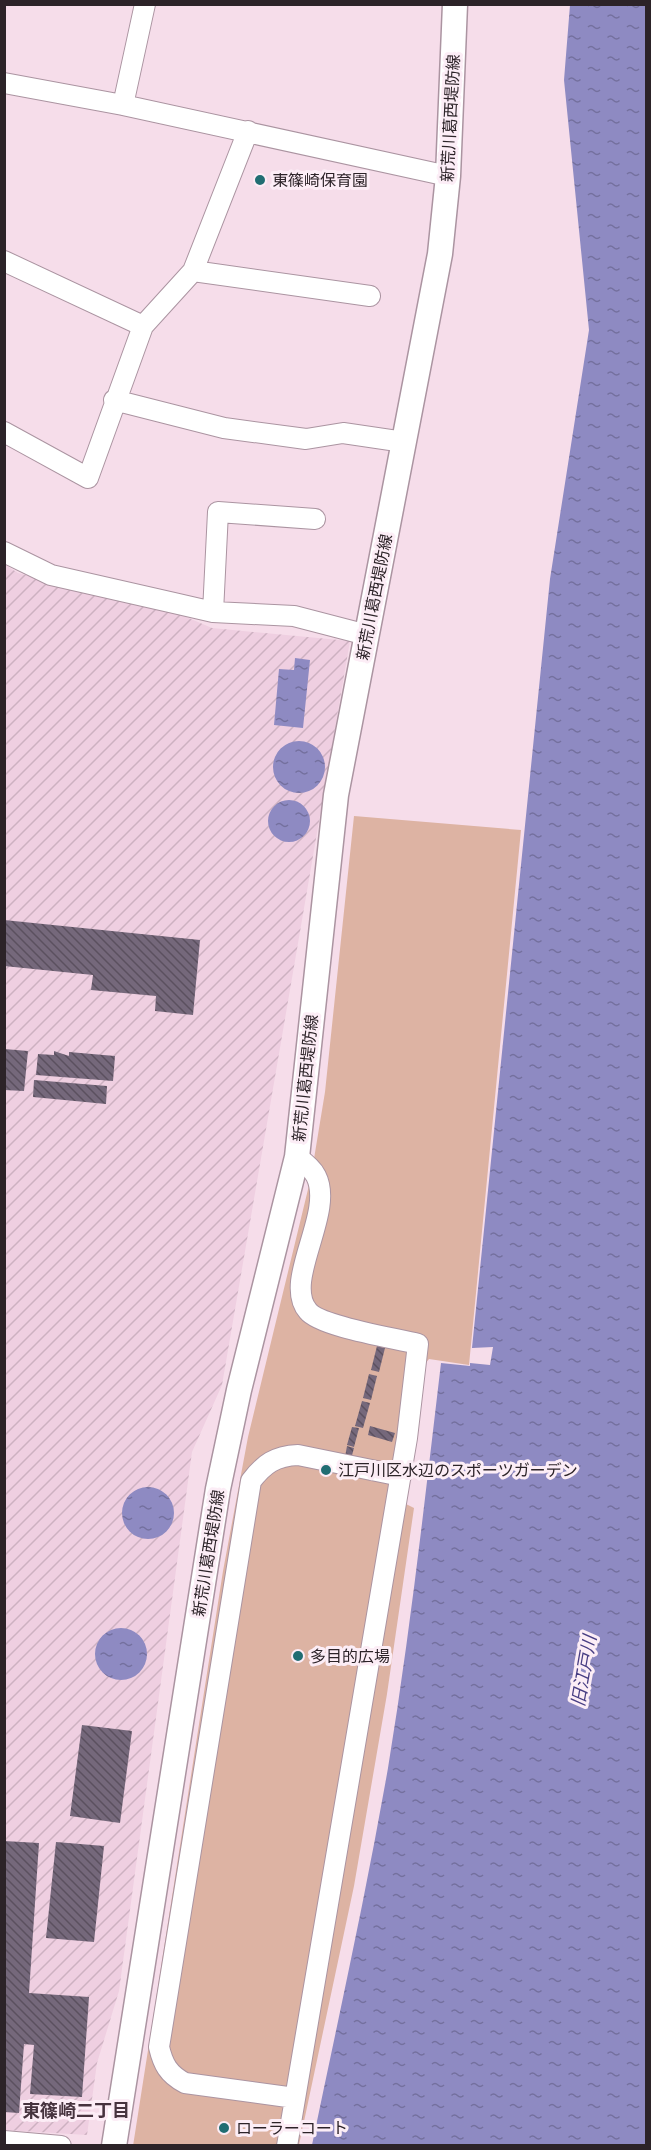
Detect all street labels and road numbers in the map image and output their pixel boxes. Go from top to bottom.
street label: 新荒川葛西堤防線 [436,54,464,182]
street label: 新荒川葛西堤防線 [351,532,397,662]
street label: 新荒川葛西堤防線 [287,1013,323,1143]
street label: 新荒川葛西堤防線 [187,1488,229,1618]

